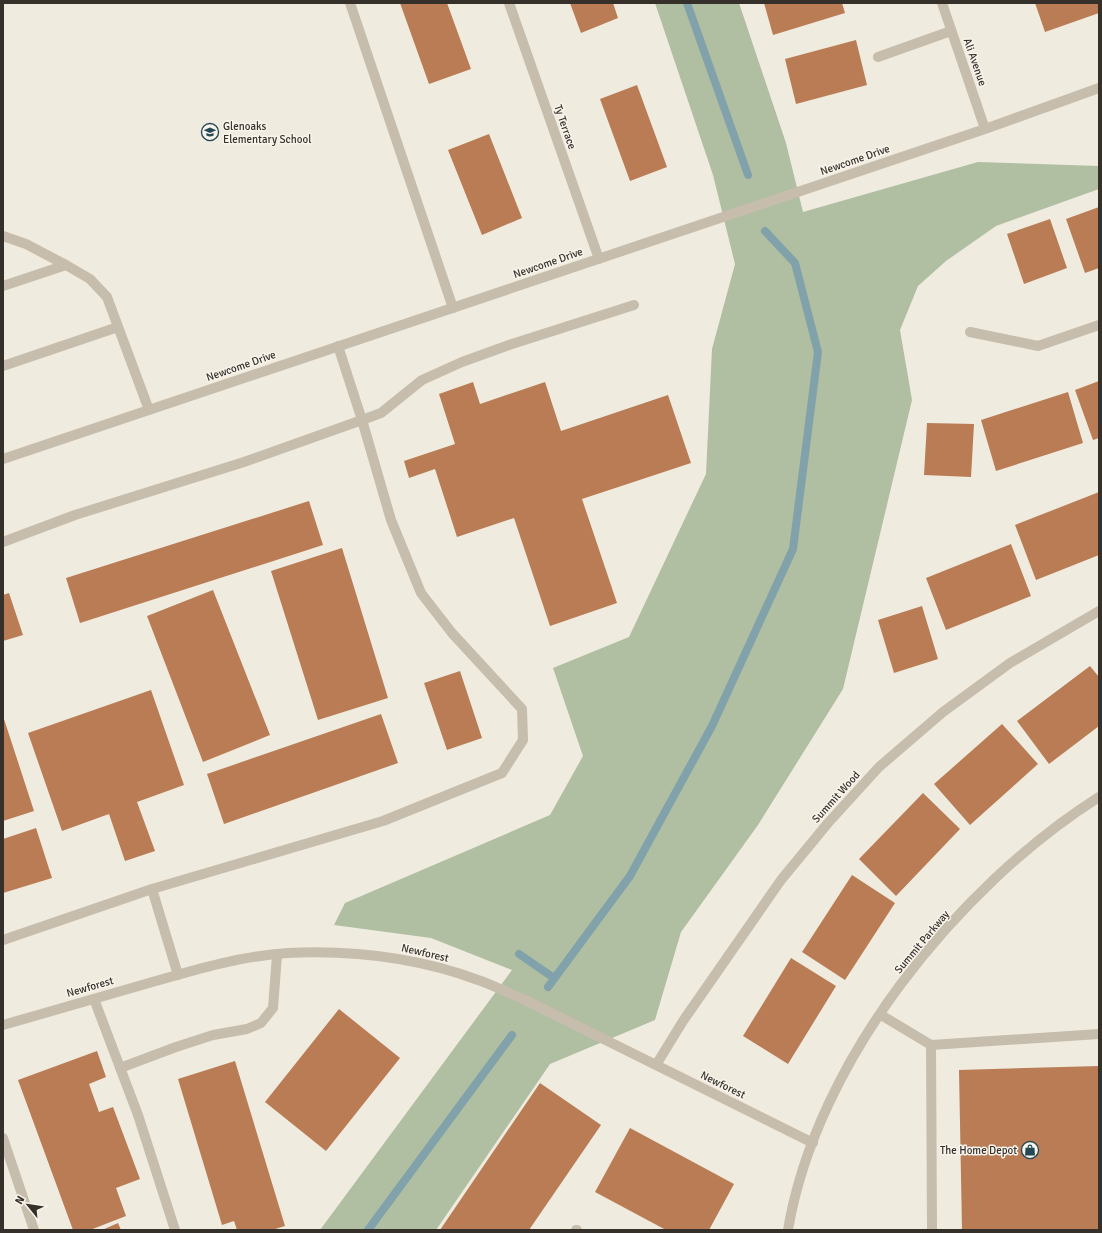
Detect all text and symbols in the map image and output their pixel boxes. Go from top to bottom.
street label: Ali Avenue [961,36,989,88]
street label: Ty Terrace [551,103,579,151]
place label: Glenoaks Elementary School [223,120,311,146]
school or university icon: Glenoaks Elementary School [200,122,220,142]
street label: Newcome Drive [818,142,892,178]
street label: Newcome Drive [511,245,585,281]
street label: Newcome Drive [204,348,278,384]
street label: Summit Wood [809,768,863,826]
street label: Summit Parkway [892,907,953,976]
street label: Newforest [400,941,450,965]
street label: Newforest [65,974,115,1000]
street label: Newforest [698,1069,748,1101]
shop icon: The Home Depot [1020,1140,1040,1160]
place label: The Home Depot [940,1144,1017,1157]
north arrow [8,1185,48,1225]
text: N [12,1194,27,1207]

